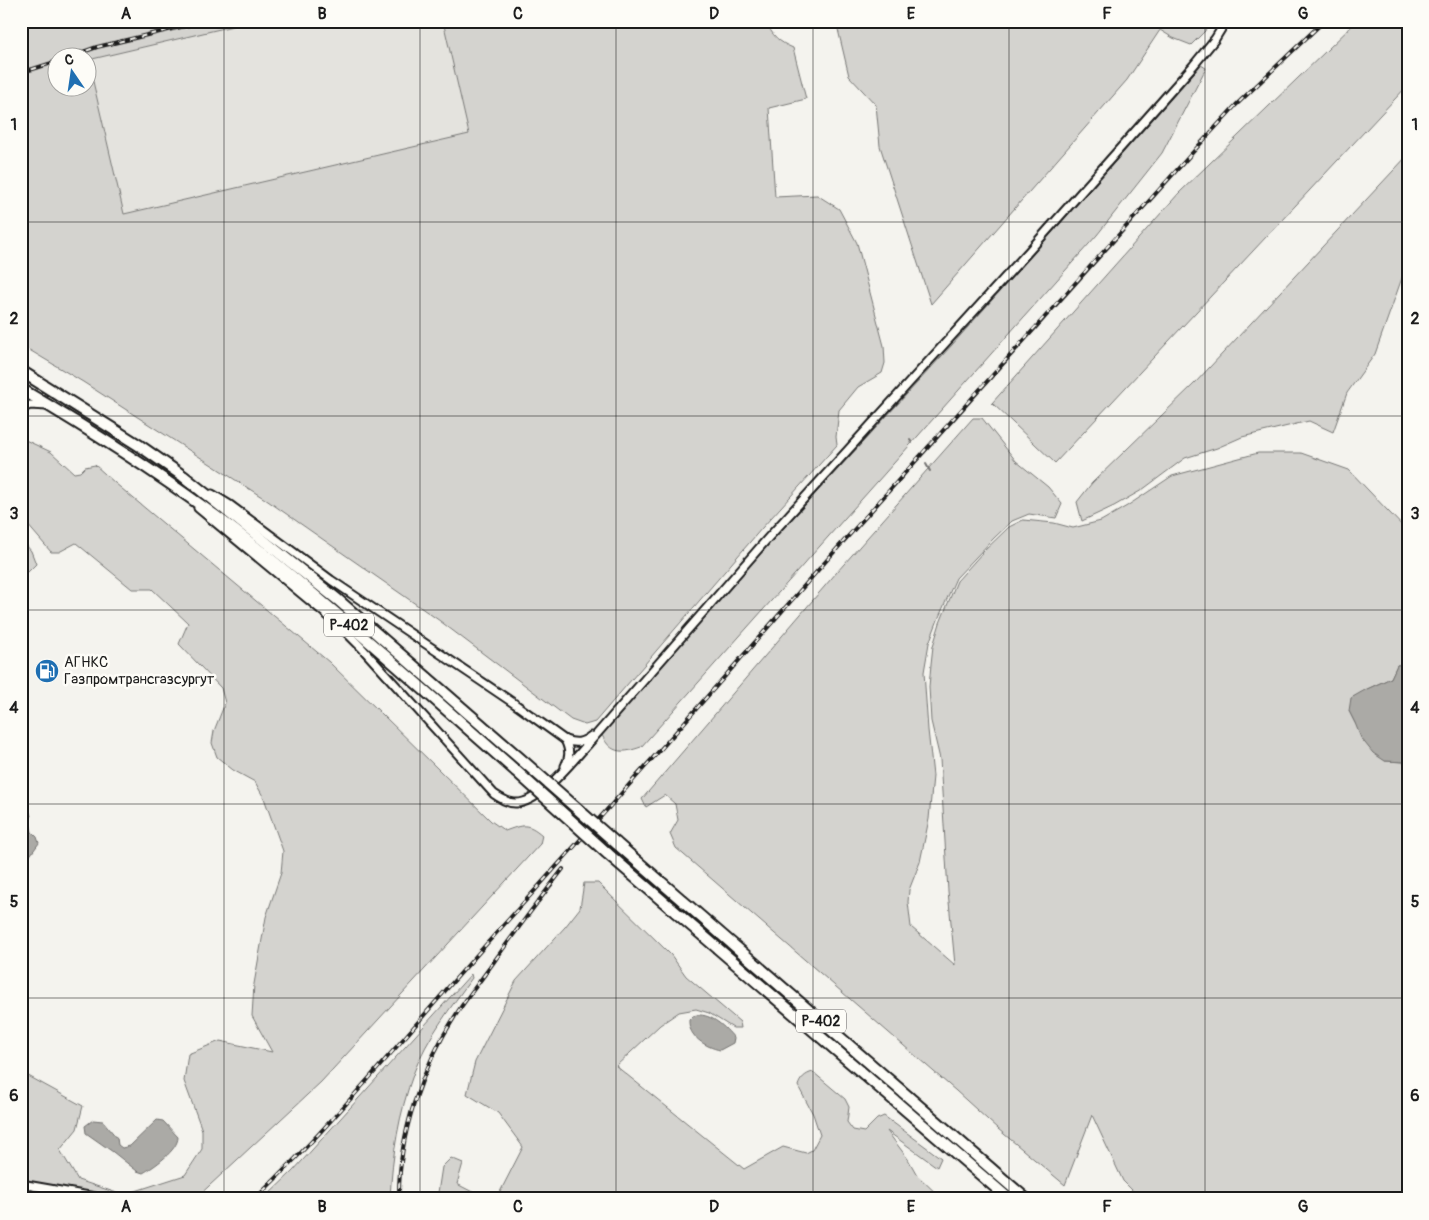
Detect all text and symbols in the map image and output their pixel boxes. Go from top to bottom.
text: A [121,4,132,24]
text: B [317,4,327,24]
text: C [513,4,523,24]
text: D [709,4,719,24]
text: E [907,4,916,24]
text: F [1102,4,1112,24]
text: G [1298,4,1309,24]
north arrow [48,48,98,98]
text: С [63,50,76,69]
text: 1 [11,115,17,135]
text: 1 [1412,115,1418,135]
text: 2 [10,309,19,329]
text: 2 [1411,309,1420,329]
text: 3 [10,504,19,524]
text: 3 [1411,504,1420,524]
road number: Р-402 [324,614,374,636]
place label: АГНКС Газпромтрансгазсургут [64,653,215,689]
fuel station icon: АГНКС Газпромтрансгазсургут [34,658,60,684]
text: 4 [9,698,19,718]
text: 4 [1410,698,1420,718]
text: 5 [10,892,19,912]
text: 5 [1411,892,1420,912]
road number: Р-402 [796,1009,846,1032]
text: 6 [9,1086,19,1106]
text: 6 [1410,1086,1420,1106]
text: A [121,1197,132,1217]
text: B [317,1197,327,1217]
text: C [513,1197,523,1217]
text: D [709,1197,719,1217]
text: E [907,1197,916,1217]
text: F [1102,1197,1112,1217]
text: G [1298,1197,1309,1217]

